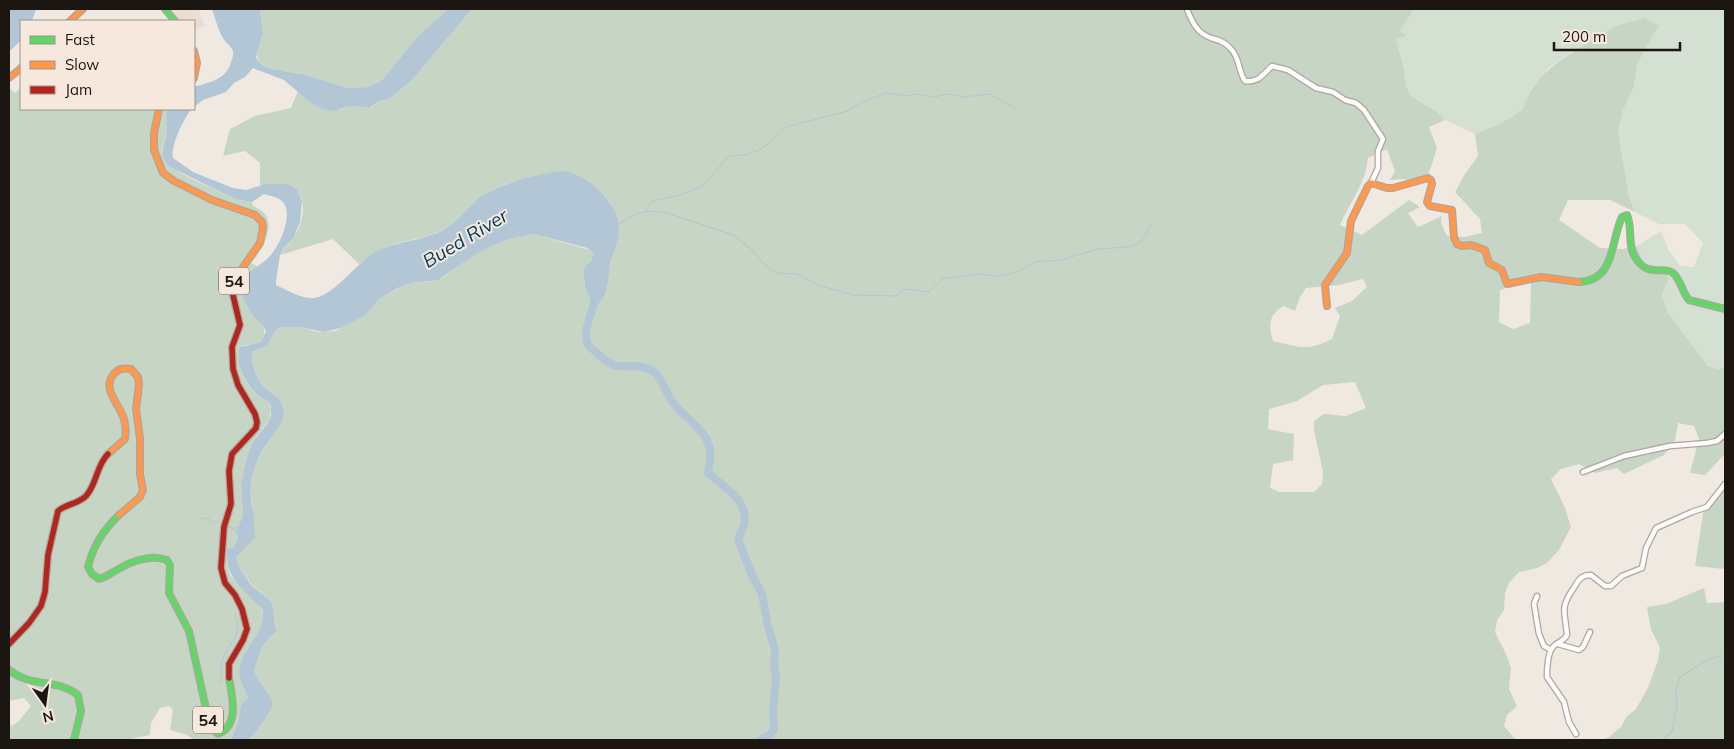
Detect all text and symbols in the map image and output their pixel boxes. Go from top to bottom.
legend [20,20,195,110]
scale bar [1554,20,1680,52]
text: 200 m [1562,27,1606,46]
text: Fast [65,30,95,49]
text: Slow [65,55,99,74]
text: Jam [65,80,92,99]
water label: Bued River [418,203,513,273]
road number: 54 [219,268,249,294]
north arrow [20,679,70,729]
road number: 54 [193,706,223,734]
text: N [41,707,55,727]

